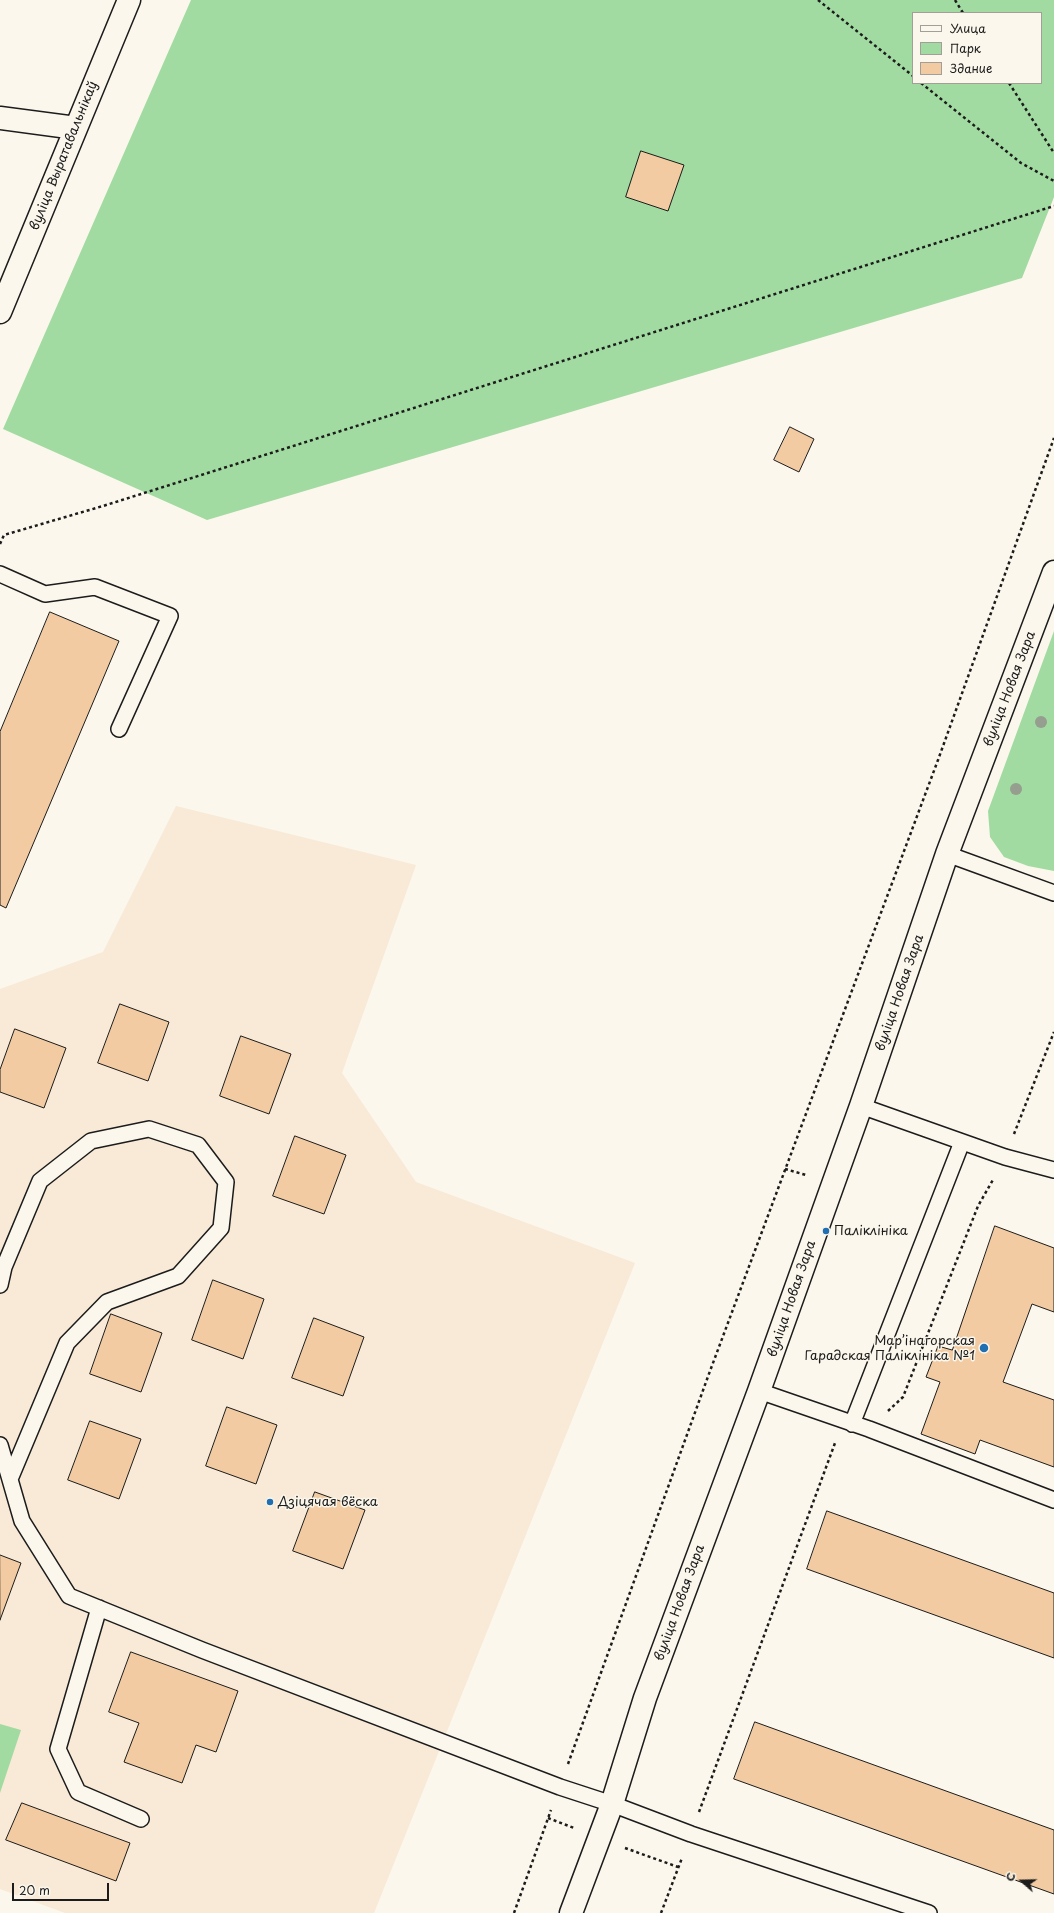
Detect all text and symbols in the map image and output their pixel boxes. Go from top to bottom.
legend [912,12,1042,84]
text: Улица [950,19,986,37]
text: Парк [950,39,981,57]
text: Здание [950,59,992,77]
street label: вуліца Выратавальнікаў [27,79,101,233]
street label: вуліца Новая Зара [981,629,1039,749]
street label: вуліца Новая Зара [873,933,927,1053]
place label: Паліклініка [834,1223,908,1239]
marker: Паліклініка [821,1226,831,1236]
street label: вуліца Новая Зара [765,1239,819,1359]
place label: Марʼінагорская Гарадская Паліклініка №1 [804,1333,975,1364]
marker: Марʼінагорская Гарадская Паліклініка №1 [978,1342,990,1354]
place label: Дзіцячая вёска [278,1494,378,1510]
marker: Дзіцячая вёска [265,1497,275,1507]
street label: вуліца Новая Зара [652,1543,708,1663]
north arrow [1002,1861,1042,1901]
text: С [1001,1870,1020,1884]
scale bar [14,1875,111,1901]
text: 20 m [19,1881,50,1899]

